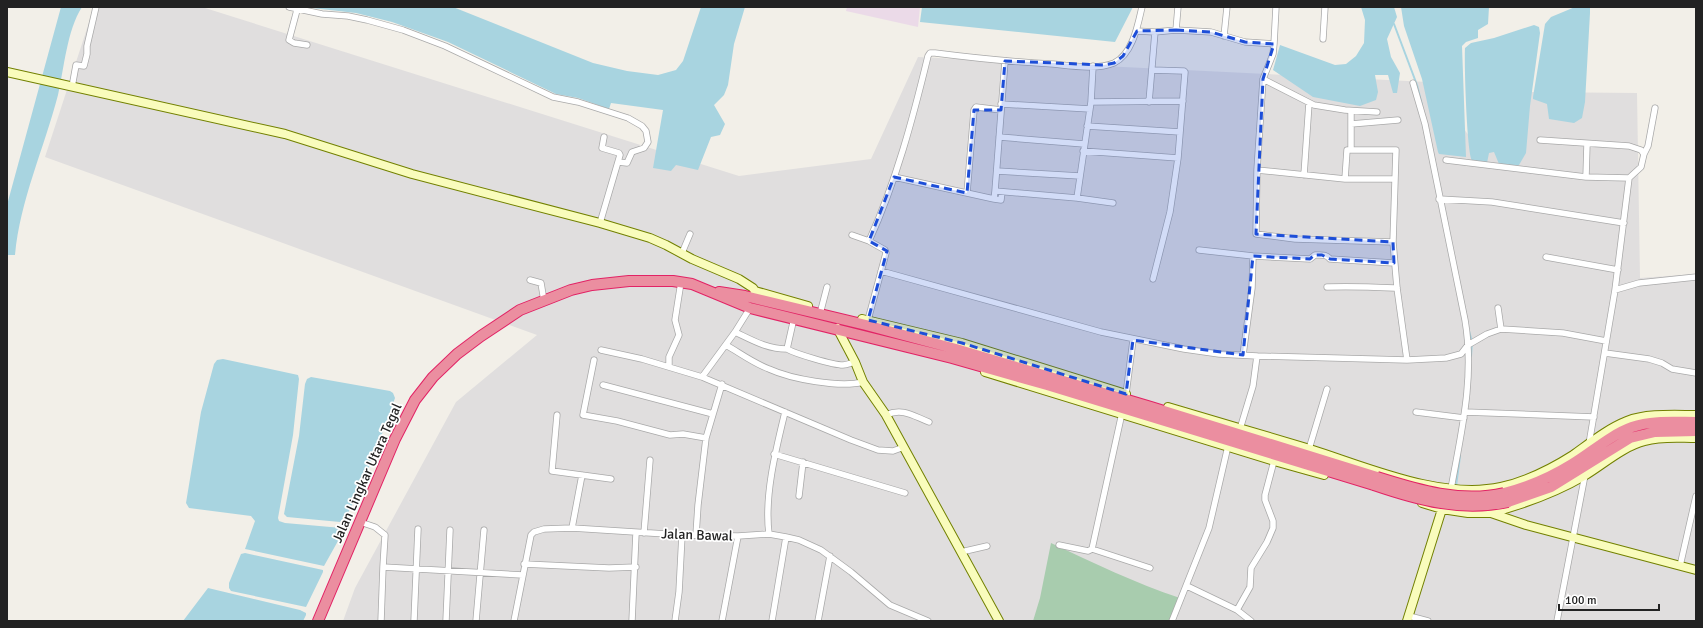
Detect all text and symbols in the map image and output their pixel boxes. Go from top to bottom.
street label: Jalan Lingkar Utara Tegal [329,401,405,545]
street label: Jalan Bawal [661,525,733,545]
scale bar [1559,586,1659,612]
text: 100 m [1565,593,1597,608]

